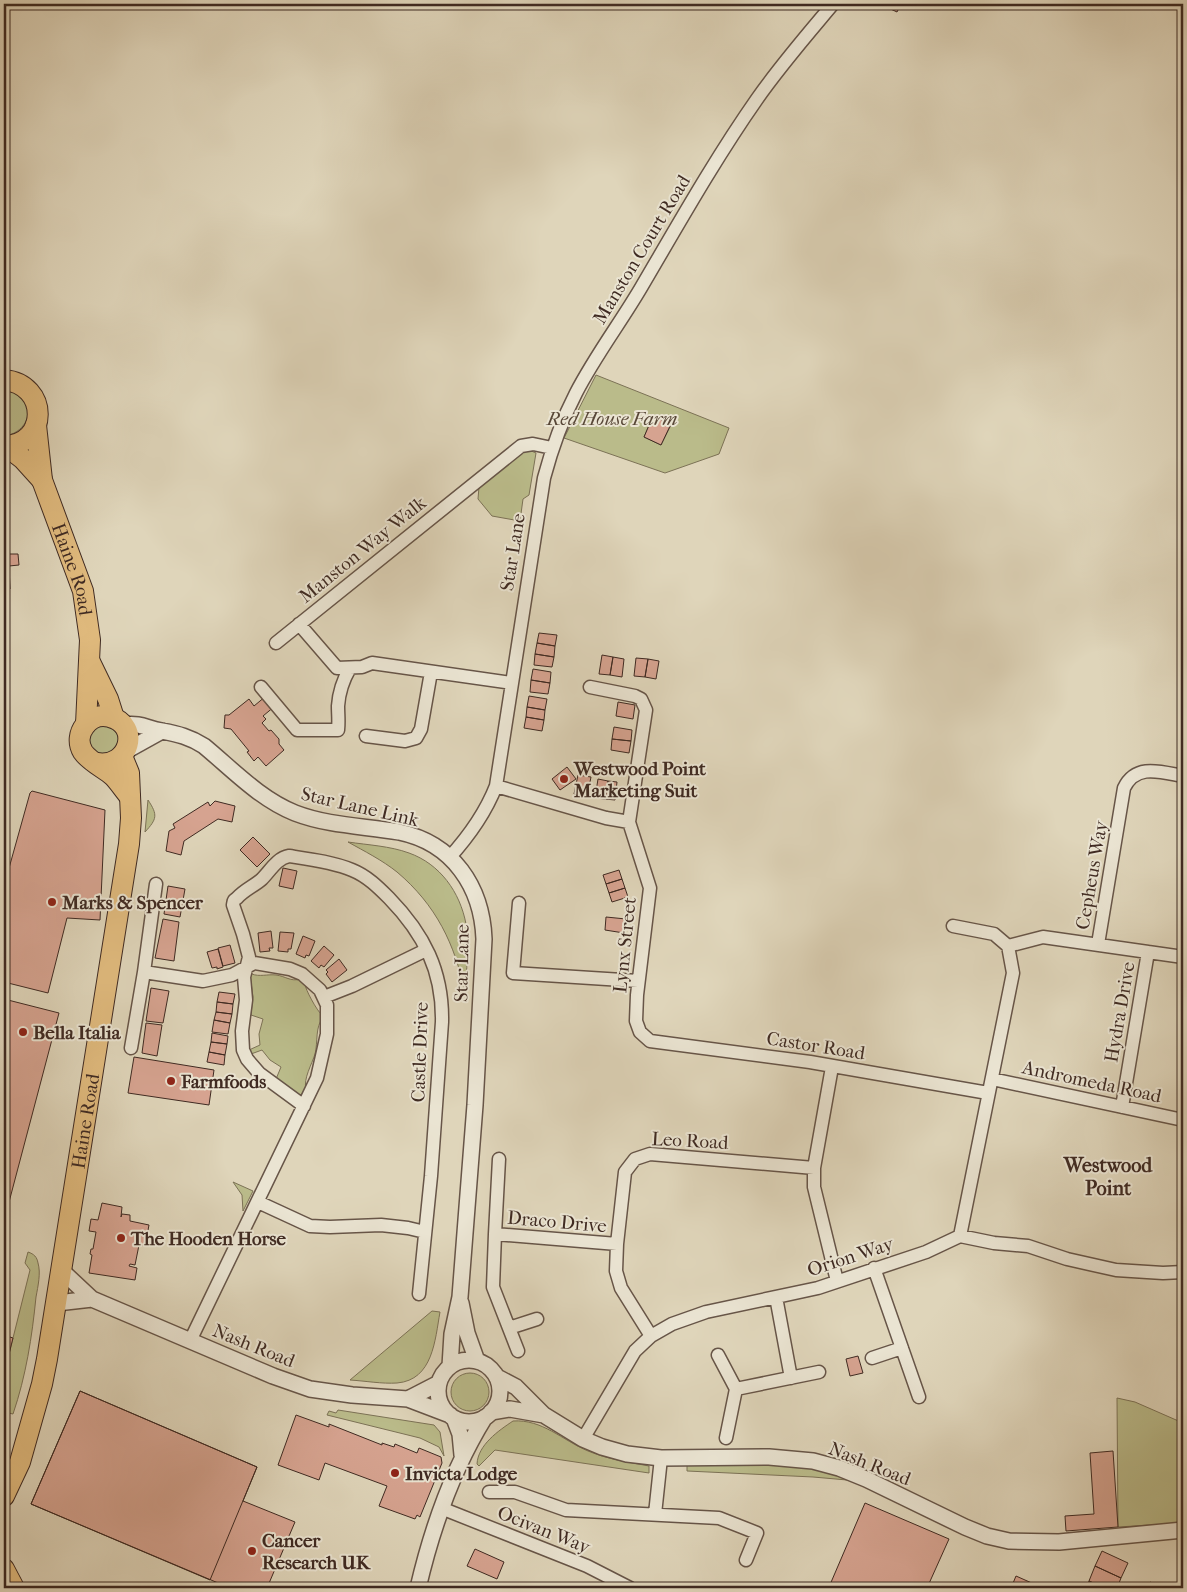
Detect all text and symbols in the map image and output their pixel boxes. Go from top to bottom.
street label: Manston Court Road [589,170,695,328]
park label: Red House Farm [545,408,677,430]
street label: Manston Way Walk [295,492,431,608]
street label: Star Lane [496,512,530,592]
street label: Haine Road [47,520,96,618]
place label: Westwood Point Marketing Suit [573,758,706,802]
marker: Westwood Point Marketing Suit [558,773,570,785]
street label: Star Lane Link [299,783,421,831]
street label: Cepheus Way [1072,818,1113,931]
place label: Marks & Spencer [61,892,204,914]
marker: Marks & Spencer [46,896,58,908]
street label: Lynx Street [609,896,641,994]
street label: Star Lane [450,924,474,1002]
street label: Hydra Drive [1100,960,1140,1064]
street label: Castle Drive [407,1001,433,1103]
place label: Bella Italia [33,1022,122,1044]
marker: Bella Italia [17,1026,29,1038]
street label: Castor Road [765,1027,867,1065]
street label: Andromeda Road [1019,1056,1164,1108]
street label: Haine Road [67,1071,104,1171]
place label: Farmfoods [180,1071,266,1093]
marker: Farmfoods [165,1075,177,1087]
street label: Leo Road [651,1128,730,1154]
district label: Westwood Point [1063,1154,1153,1200]
street label: Draco Drive [506,1207,608,1237]
place label: The Hooden Horse [130,1228,287,1250]
marker: The Hooden Horse [115,1232,127,1244]
street label: Orion Way [805,1232,897,1281]
street label: Nash Road [209,1319,299,1373]
street label: Nash Road [825,1437,915,1491]
place label: Invicta Lodge [405,1463,518,1485]
marker: Invicta Lodge [389,1467,401,1479]
street label: Ocivan Way [494,1501,594,1559]
place label: Cancer Research UK [262,1530,371,1574]
marker: Cancer Research UK [246,1545,258,1557]

